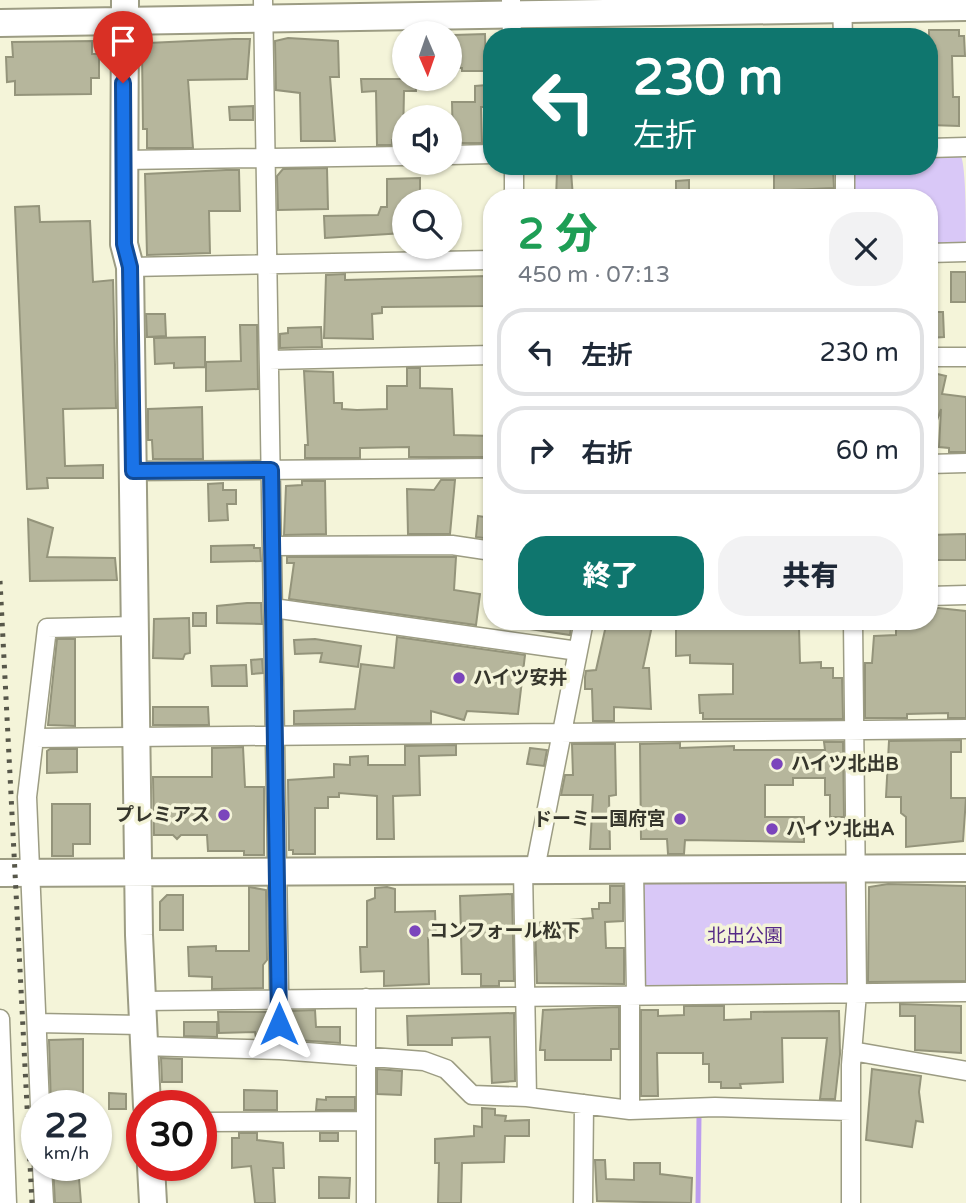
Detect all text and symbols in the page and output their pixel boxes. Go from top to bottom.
pin [93,11,153,83]
north arrow [392,21,462,91]
map controls [392,21,462,259]
icon: arrive [104,22,142,60]
text: 230 m [633,49,783,108]
icon: left [518,56,609,147]
button: sound [392,105,462,175]
text: 左折 [633,117,697,155]
button: search [392,189,462,259]
text: 2 分 [518,209,597,260]
button: close [829,212,903,286]
text: 450 m · 07:13 [518,261,670,289]
icon: left [522,333,560,371]
text: 230 m [819,337,899,368]
text: 左折 [581,340,633,371]
icon: right [522,431,560,469]
text: 60 m [836,435,899,466]
text: 右折 [581,438,633,469]
button: 終了 [518,536,704,616]
button: 共有 [718,536,903,616]
place label: ハイツ安井 [473,667,568,689]
marker: ハイツ安井 [451,670,467,686]
place label: ハイツ北出B [791,753,899,775]
marker: ハイツ北出B [769,756,785,772]
place label: プレミアス [115,804,210,826]
marker: プレミアス [216,807,232,823]
place label: ドーミー国府宮 [533,808,666,830]
marker: ドーミー国府宮 [672,811,688,827]
place label: ハイツ北出A [786,818,895,840]
marker: ハイツ北出A [764,821,780,837]
place label: コンフォール松下 [429,920,580,942]
marker: コンフォール松下 [407,923,423,939]
park label: 北出公園 [707,925,783,947]
position arrow [242,987,316,1061]
speed limit sign: 30 [126,1090,217,1181]
text: 22 [45,1105,88,1147]
text: km/h [44,1142,89,1164]

